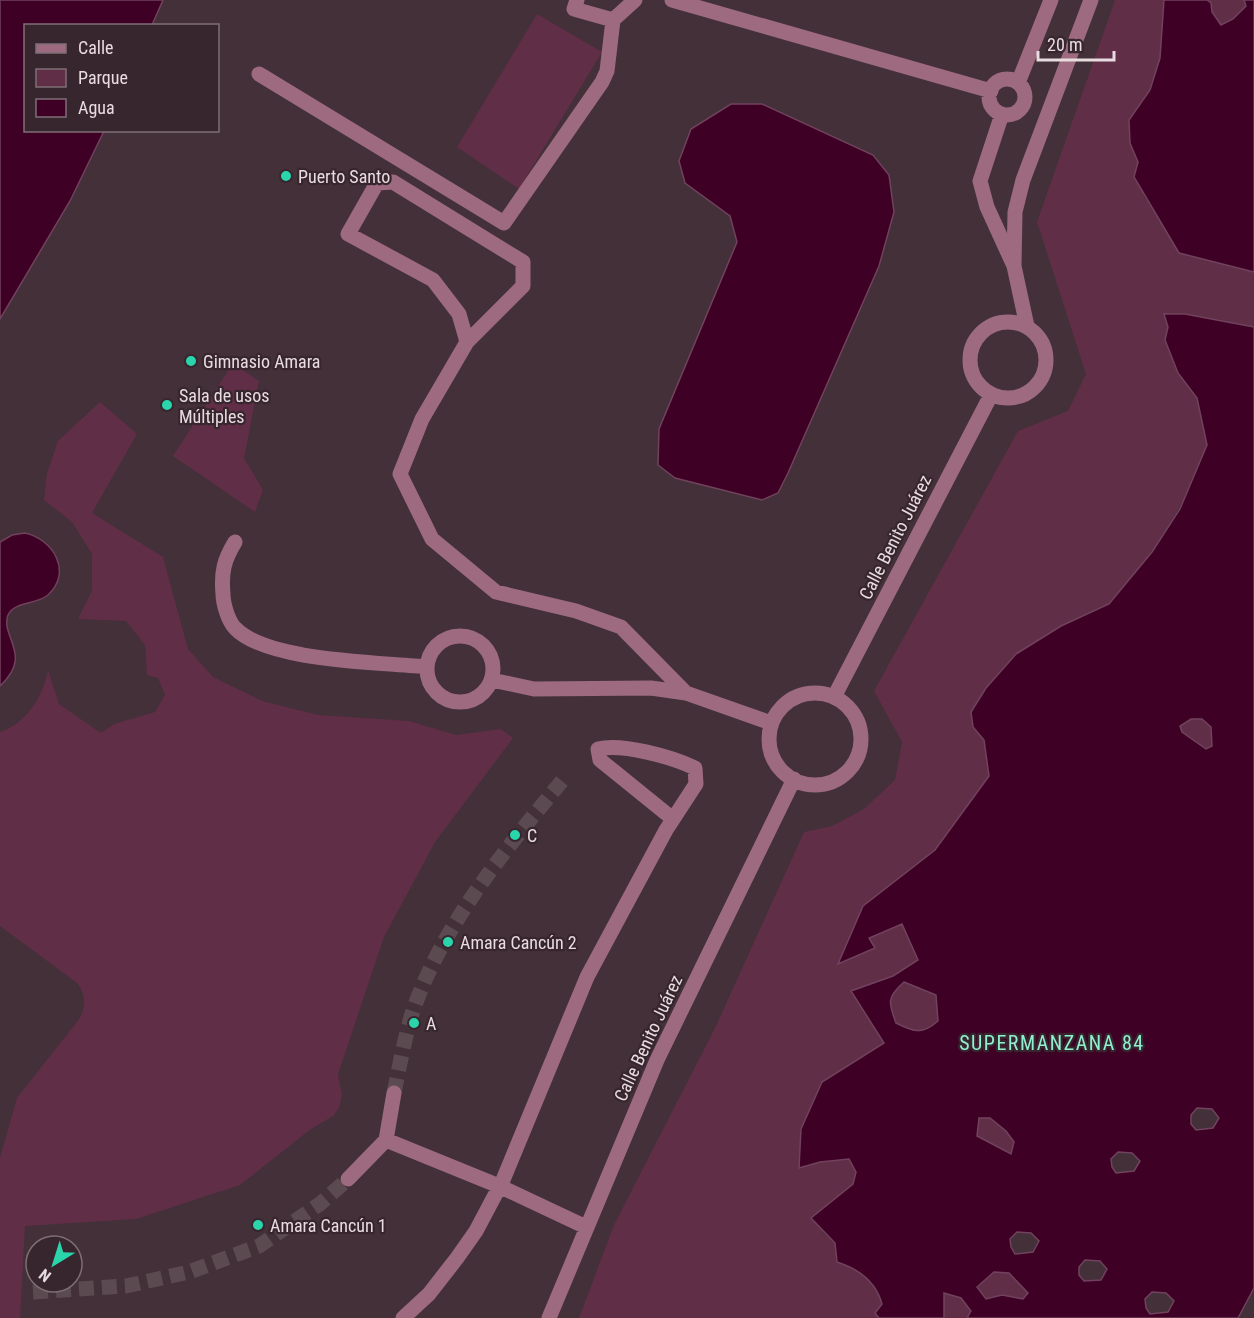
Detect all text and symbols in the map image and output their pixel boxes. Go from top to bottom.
legend [24,24,219,132]
scale bar [1038,24,1114,62]
text: 20 m [1047,34,1082,55]
text: Calle [78,37,114,58]
text: Parque [78,67,128,88]
text: Agua [78,97,115,118]
place label: Puerto Santo [298,166,390,187]
marker: Puerto Santo [279,169,293,183]
place label: Gimnasio Amara [203,351,320,372]
marker: Gimnasio Amara [184,354,198,368]
place label: Sala de usos Múltiples [179,385,270,427]
marker: Sala de usos Múltiples [160,398,174,412]
street label: Calle Benito Juárez [855,471,935,603]
place label: C [527,825,537,846]
marker: C [508,828,522,842]
place label: Amara Cancún 2 [460,932,577,953]
marker: Amara Cancún 2 [441,935,455,949]
street label: Calle Benito Juárez [610,972,686,1104]
place label: A [426,1013,437,1034]
marker: A [407,1016,421,1030]
district label: SUPERMANZANA 84 [959,1031,1145,1055]
place label: Amara Cancún 1 [270,1215,387,1236]
marker: Amara Cancún 1 [251,1218,265,1232]
north arrow [24,1234,84,1294]
text: N [35,1265,55,1286]

